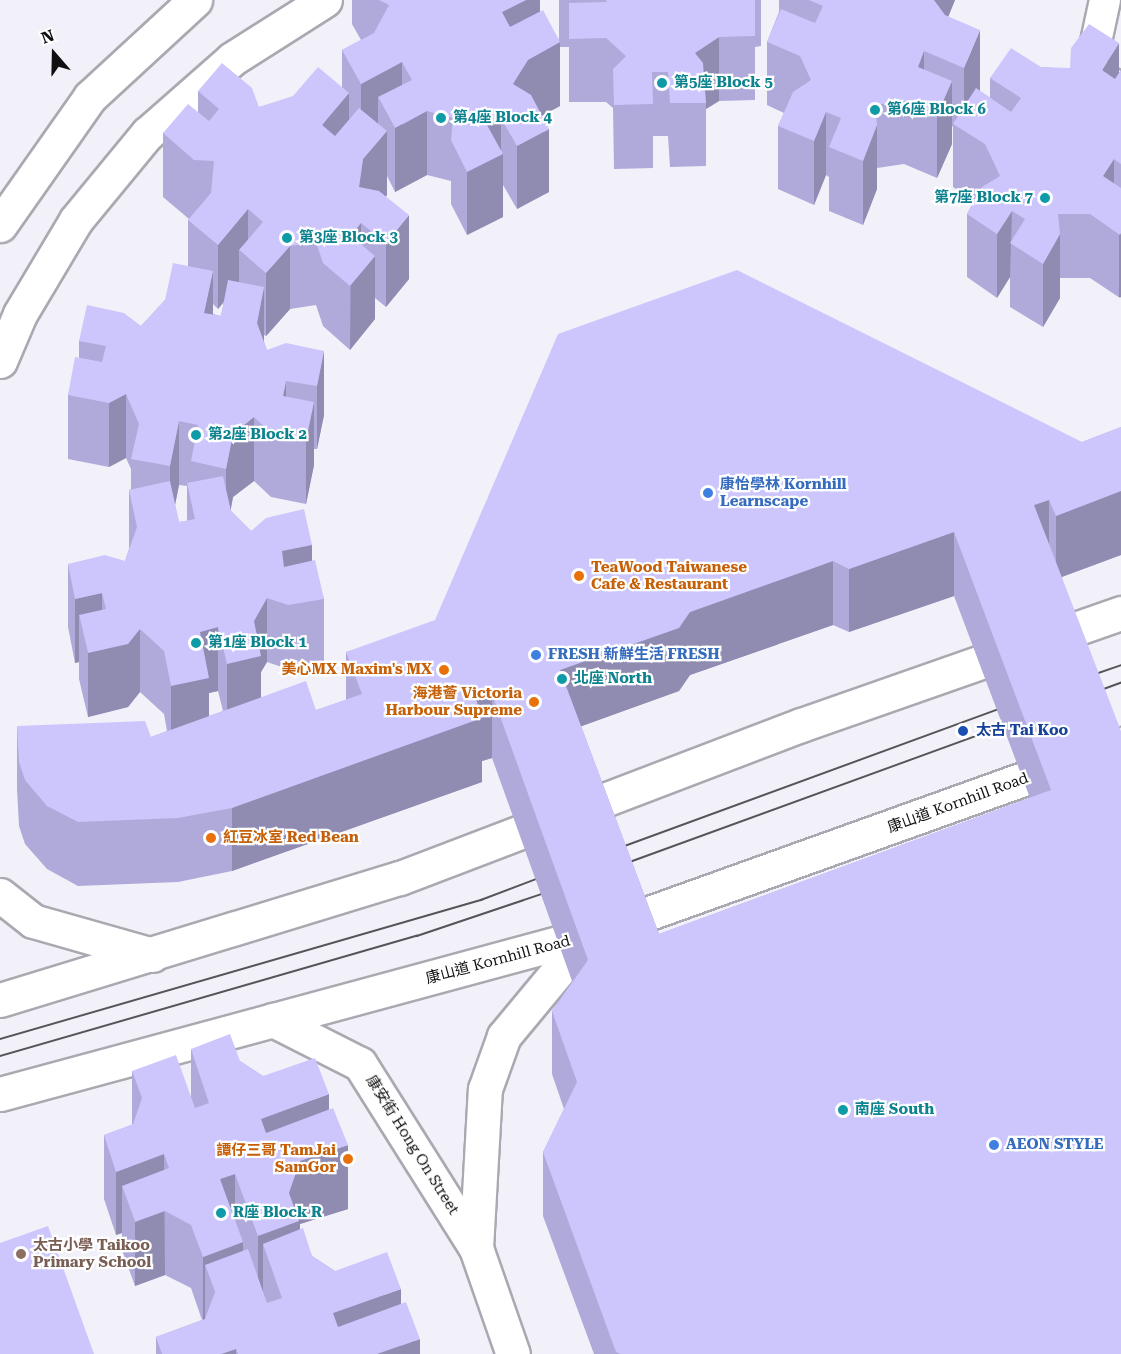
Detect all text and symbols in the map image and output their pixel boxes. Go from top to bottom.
north arrow [24,24,84,84]
text: N [39,26,57,48]
place label: 第5座 Block 5 [674,74,773,92]
marker: 第5座 Block 5 [655,76,669,90]
place label: 第6座 Block 6 [887,101,986,119]
marker: 第6座 Block 6 [868,103,882,117]
place label: 第4座 Block 4 [453,109,552,127]
marker: 第4座 Block 4 [434,111,448,125]
place label: 第7座 Block 7 [934,189,1033,207]
marker: 第7座 Block 7 [1038,191,1052,205]
place label: 第3座 Block 3 [299,229,398,247]
marker: 第3座 Block 3 [280,231,294,245]
place label: 第2座 Block 2 [208,426,307,444]
marker: 第2座 Block 2 [189,428,203,442]
place label: 康怡學林 Kornhill Learnscape [720,475,846,510]
marker: 康怡學林 Kornhill Learnscape [701,486,715,500]
place label: TeaWood Taiwanese Cafe & Restaurant [591,558,747,593]
marker: TeaWood Taiwanese Cafe & Restaurant [572,569,586,583]
place label: 第1座 Block 1 [208,634,307,652]
marker: 第1座 Block 1 [189,636,203,650]
place label: FRESH 新鮮生活 FRESH [548,646,720,664]
marker: FRESH 新鮮生活 FRESH [529,648,543,662]
place label: 美心MX Maxim's MX [281,661,432,679]
marker: 美心MX Maxim's MX [437,663,451,677]
place label: 北座 North [574,670,652,688]
marker: 北座 North [555,672,569,686]
place label: 海港薈 Victoria Harbour Supreme [385,684,522,719]
marker: 海港薈 Victoria Harbour Supreme [527,695,541,709]
marker: 太古 Tai Koo [954,722,972,740]
place label: 太古 Tai Koo [976,722,1068,740]
street label: 康山道 Kornhill Road [885,769,1031,837]
place label: 紅豆冰室 Red Bean [223,829,359,847]
marker: 紅豆冰室 Red Bean [204,831,218,845]
street label: 康山道 Kornhill Road [424,932,572,988]
street label: 康安街 Hong On Street [362,1072,462,1218]
place label: 南座 South [855,1101,934,1119]
marker: 南座 South [836,1103,850,1117]
place label: AEON STYLE [1006,1136,1104,1154]
marker: AEON STYLE [987,1138,1001,1152]
place label: 譚仔三哥 TamJai SamGor [216,1141,336,1176]
marker: 譚仔三哥 TamJai SamGor [341,1152,355,1166]
place label: R座 Block R [233,1204,322,1222]
marker: R座 Block R [214,1206,228,1220]
place label: 太古小學 Taikoo Primary School [33,1236,151,1271]
marker: 太古小學 Taikoo Primary School [14,1247,28,1261]

